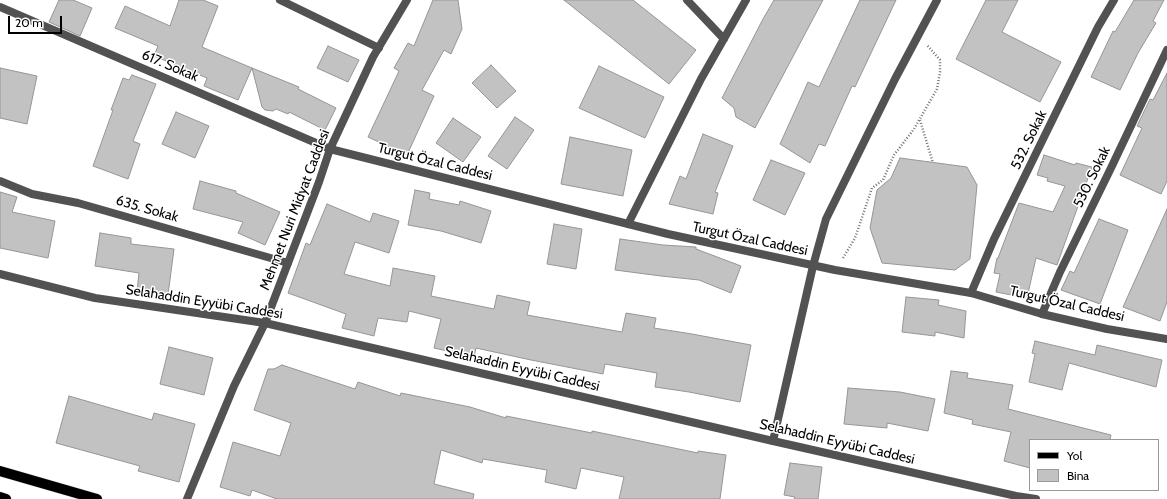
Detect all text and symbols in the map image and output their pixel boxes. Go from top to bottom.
scale bar [10,8,64,34]
text: 20 m [15,15,43,30]
street label: 617. Sokak [139,47,201,85]
street label: 532. Sokak [1008,108,1050,172]
street label: Mehmet Nuri Midyat Caddesi [257,127,333,293]
street label: Turgut Özal Caddesi [376,140,494,184]
street label: 530. Sokak [1070,144,1114,210]
street label: 635. Sokak [114,192,180,226]
street label: Turgut Özal Caddesi [691,219,809,259]
street label: Selahaddin Eyyübi Caddesi [124,281,284,323]
street label: Turgut Özal Caddesi [1008,283,1126,325]
street label: Selahaddin Eyyübi Caddesi [443,343,601,395]
street label: Selahaddin Eyyübi Caddesi [758,416,916,468]
legend [1029,439,1159,491]
text: Yol [1067,448,1082,463]
text: Bina [1067,468,1089,483]

